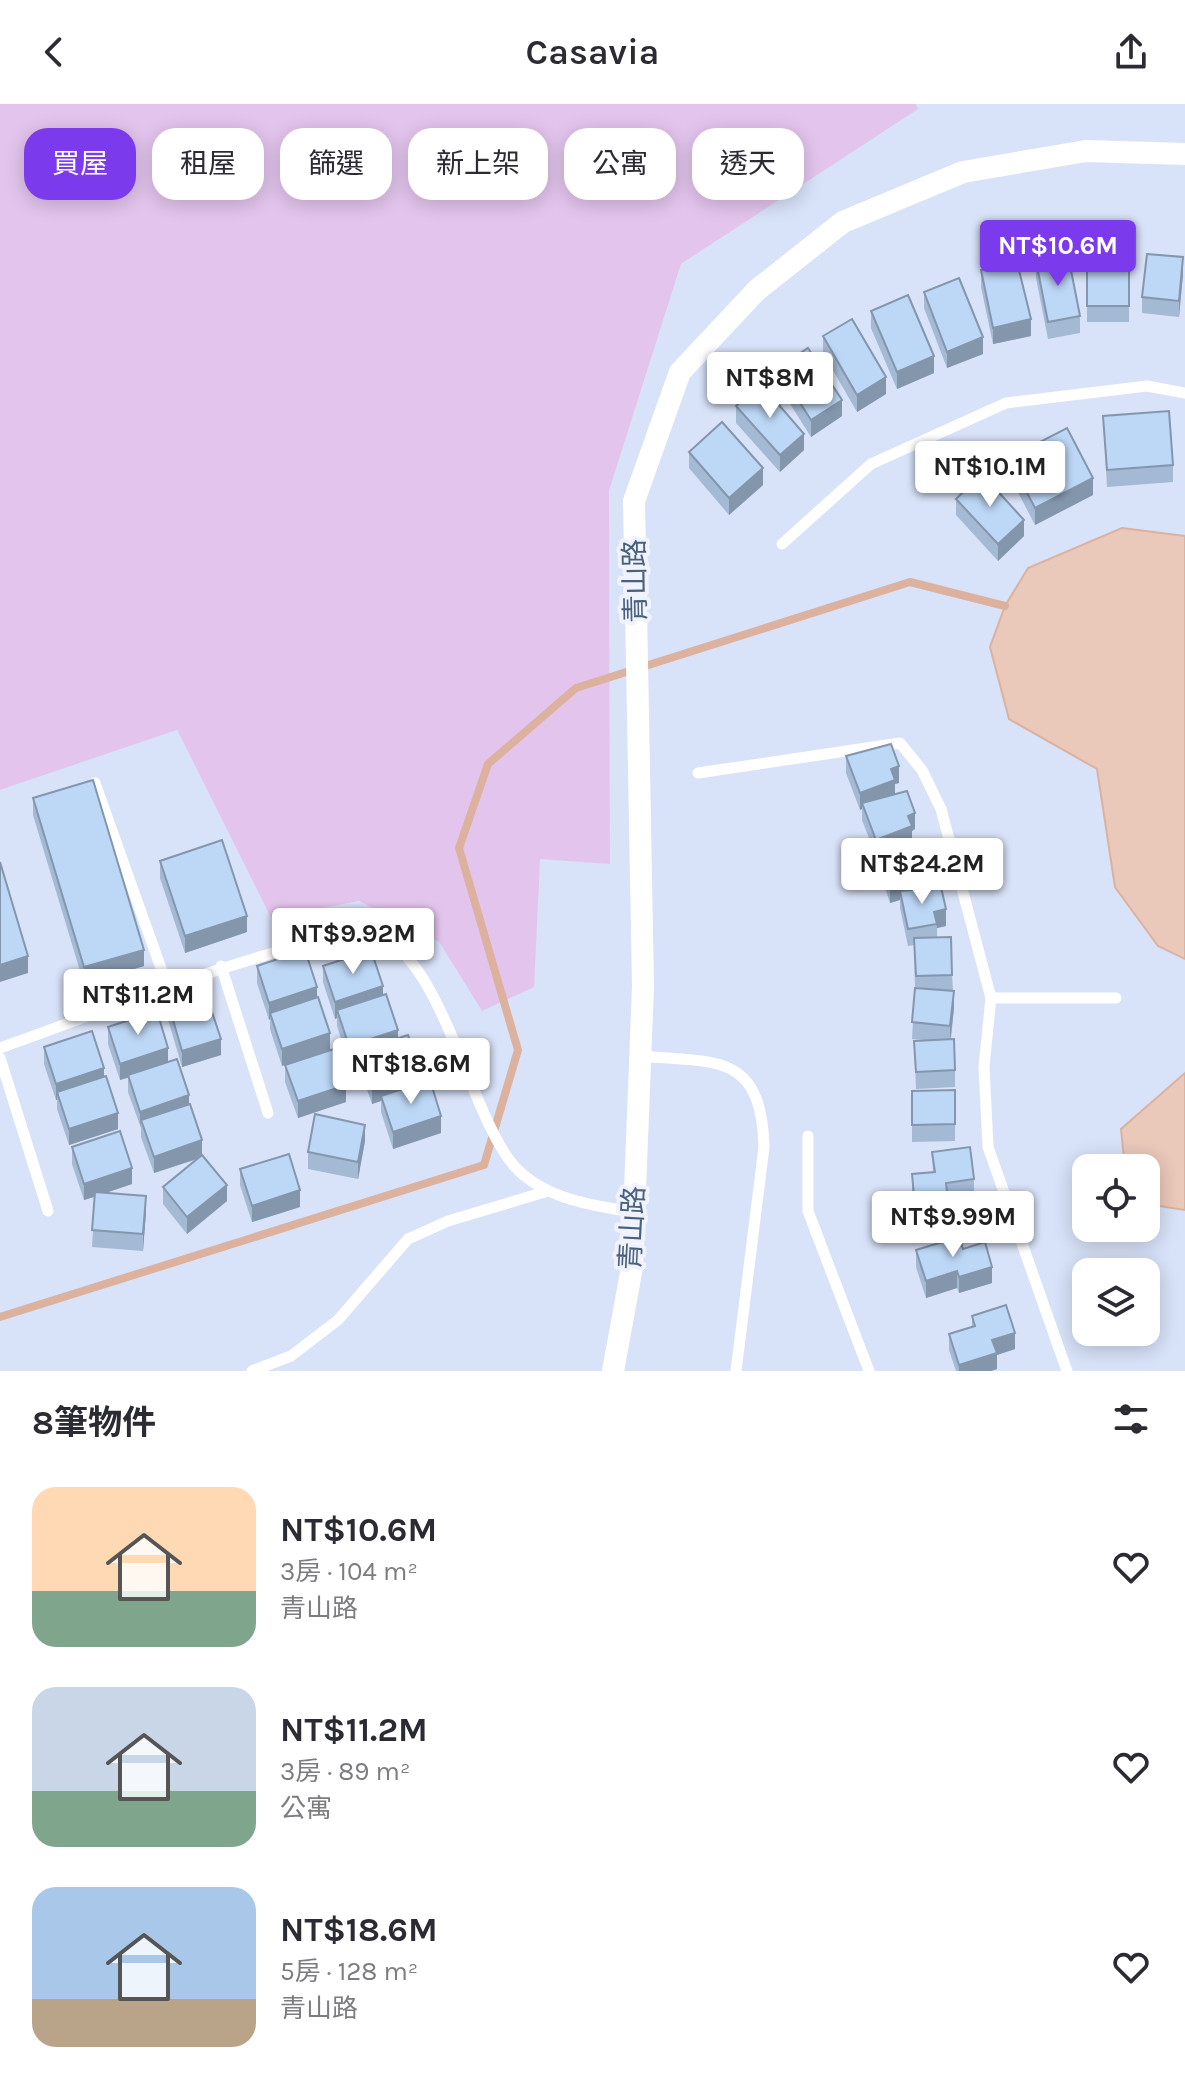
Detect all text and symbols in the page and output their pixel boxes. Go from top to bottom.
icon: back [32,30,76,74]
icon: share [1109,30,1153,74]
text: Casavia [526,31,659,73]
chip: 買屋 [24,128,136,200]
chip: 租屋 [152,128,264,200]
chip: 篩選 [280,128,392,200]
chip: 新上架 [408,128,548,200]
chip: 公寓 [564,128,676,200]
chip: 透天 [692,128,804,200]
pin: NT$10.6M [975,220,1141,288]
text: NT$10.6M [998,230,1118,261]
pin: NT$8M [714,352,826,420]
text: NT$8M [725,362,815,393]
pin: NT$10.1M [907,441,1073,509]
text: NT$10.1M [933,451,1047,482]
street label: 青山路 [618,539,652,623]
pin: NT$24.2M [839,838,1005,906]
text: NT$24.2M [859,848,985,879]
pin: NT$9.92M [270,908,436,976]
text: NT$9.92M [290,918,416,949]
pin: NT$11.2M [55,969,221,1037]
text: NT$11.2M [82,979,194,1010]
pin: NT$18.6M [328,1038,494,1106]
text: NT$18.6M [351,1048,471,1079]
map controls [1072,1154,1160,1346]
button: locate [1072,1154,1160,1242]
street label: 青山路 [613,1185,651,1271]
pin: NT$9.99M [870,1191,1036,1259]
text: NT$9.99M [890,1201,1016,1232]
button: layers [1072,1258,1160,1346]
icon: filters [1109,1397,1153,1441]
text: 8筆物件 [32,1403,156,1443]
text: NT$10.6M [280,1510,437,1550]
icon: home [96,1519,192,1615]
icon: heart [1109,1545,1153,1589]
text: 3房 · 104 m² [280,1556,418,1587]
text: 青山路 [280,1593,358,1624]
text: NT$11.2M [280,1710,428,1750]
icon: home [96,1719,192,1815]
icon: heart [1109,1745,1153,1789]
text: 3房 · 89 m² [280,1756,410,1787]
text: 公寓 [280,1793,332,1824]
text: NT$18.6M [280,1910,438,1950]
icon: home [96,1919,192,2015]
icon: heart [1109,1945,1153,1989]
text: 5房 · 128 m² [280,1956,418,1987]
text: 青山路 [280,1993,358,2024]

